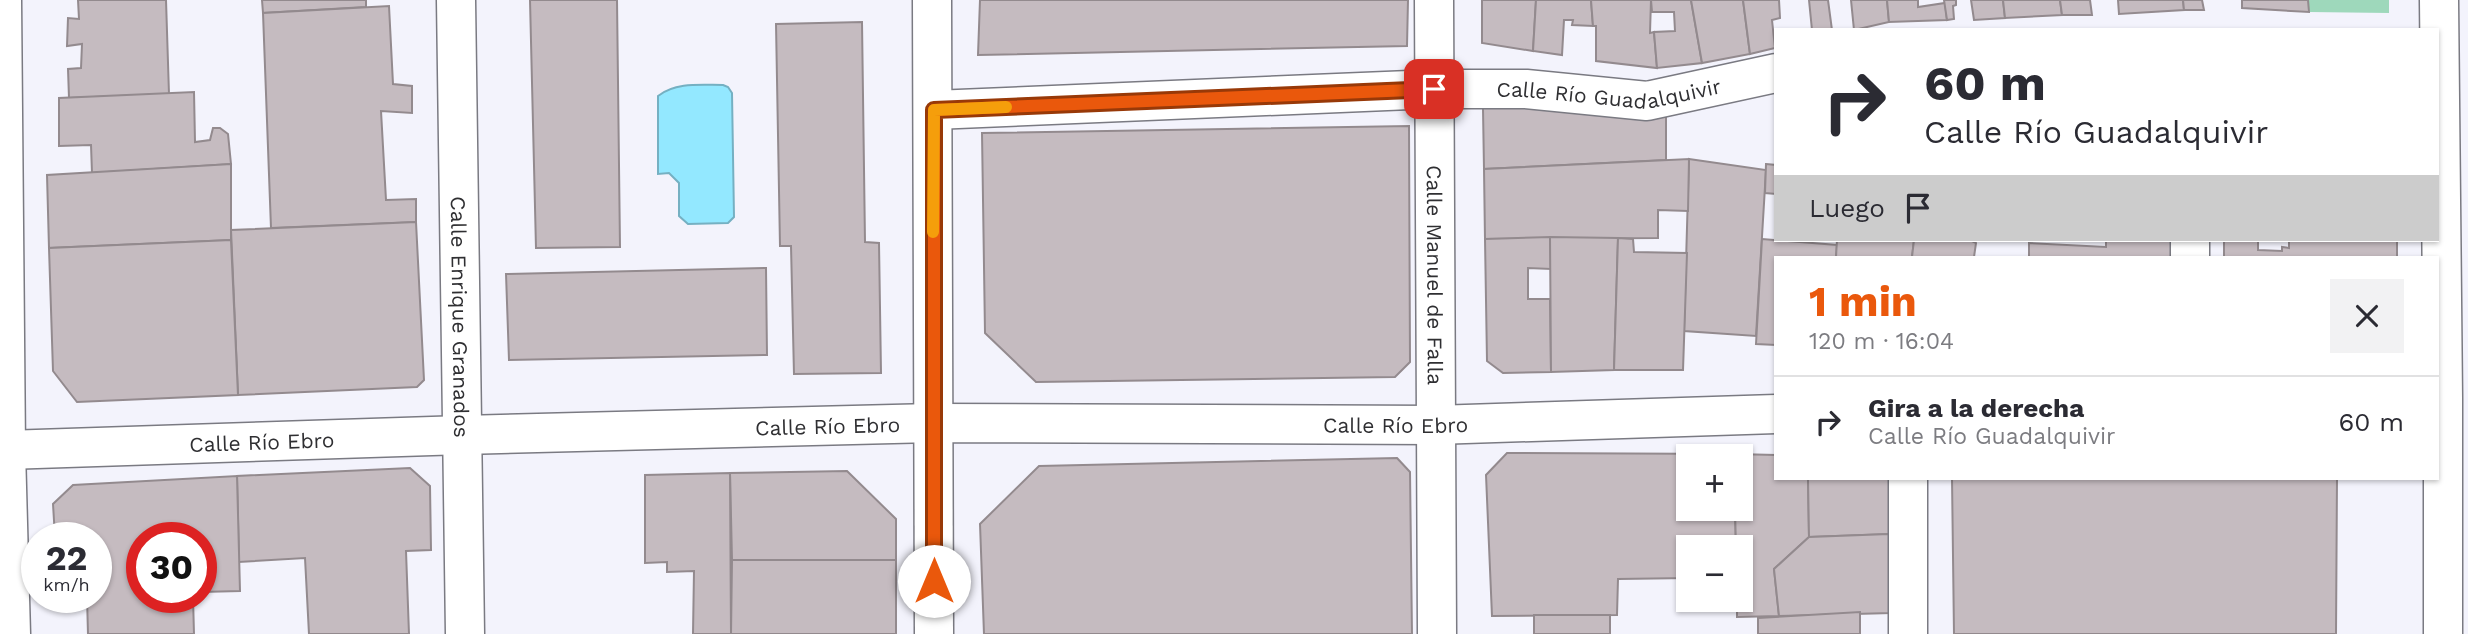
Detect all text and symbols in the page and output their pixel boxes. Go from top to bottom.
text: 60 m [1924,54,2046,112]
icon: right [1809,56,1900,147]
pin [1404,59,1464,119]
icon: arrive [1415,70,1453,108]
street label: Calle Río Guadalquivir [1496,73,1723,113]
text: Calle Río Guadalquivir [1924,113,2268,151]
street label: Calle Manuel de Falla [1422,165,1448,385]
icon: arrive [1899,189,1937,227]
text: Luego [1809,193,1885,223]
street label: Calle Enrique Granados [446,196,475,438]
text: 1 min [1809,277,1917,326]
button: close [2330,279,2404,353]
text: 120 m · 16:04 [1809,328,1954,355]
text: Gira a la derecha [1868,393,2084,423]
icon: right [1809,403,1847,441]
text: 60 m [2338,407,2404,437]
street label: Calle Río Ebro [755,411,901,440]
street label: Calle Río Ebro [1323,411,1469,438]
text: Calle Río Guadalquivir [1868,423,2115,450]
street label: Calle Río Ebro [189,427,335,456]
map controls [1676,444,1753,612]
button: + [1676,444,1753,521]
speed limit sign: 30 [126,522,217,613]
button: − [1676,535,1753,612]
text: 22 [46,537,87,579]
position arrow [897,544,971,618]
text: km/h [43,574,90,595]

